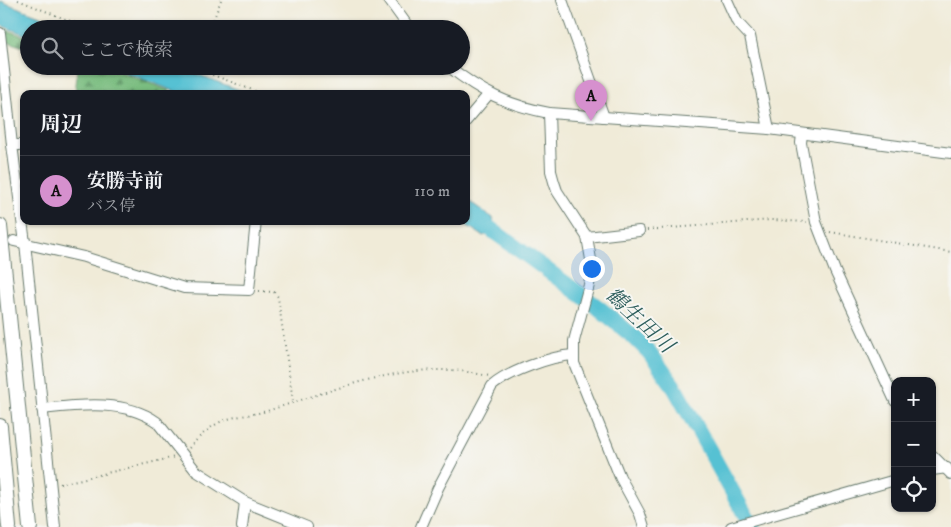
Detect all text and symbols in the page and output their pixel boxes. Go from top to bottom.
search box [20,20,470,75]
icon: search [38,34,66,62]
text: ここで検索 [78,39,173,62]
pin: A [575,80,607,121]
text: 周辺 [40,112,82,138]
text: 安勝寺前 [87,170,163,193]
text: A [51,181,61,201]
text: 110 m [414,181,450,201]
text: バス停 [87,196,135,216]
your location [579,256,605,282]
water label: 鶴生田川 [600,283,680,360]
map controls [891,377,936,512]
button: + [891,377,936,422]
button: − [891,422,936,467]
button: locate [891,467,936,512]

